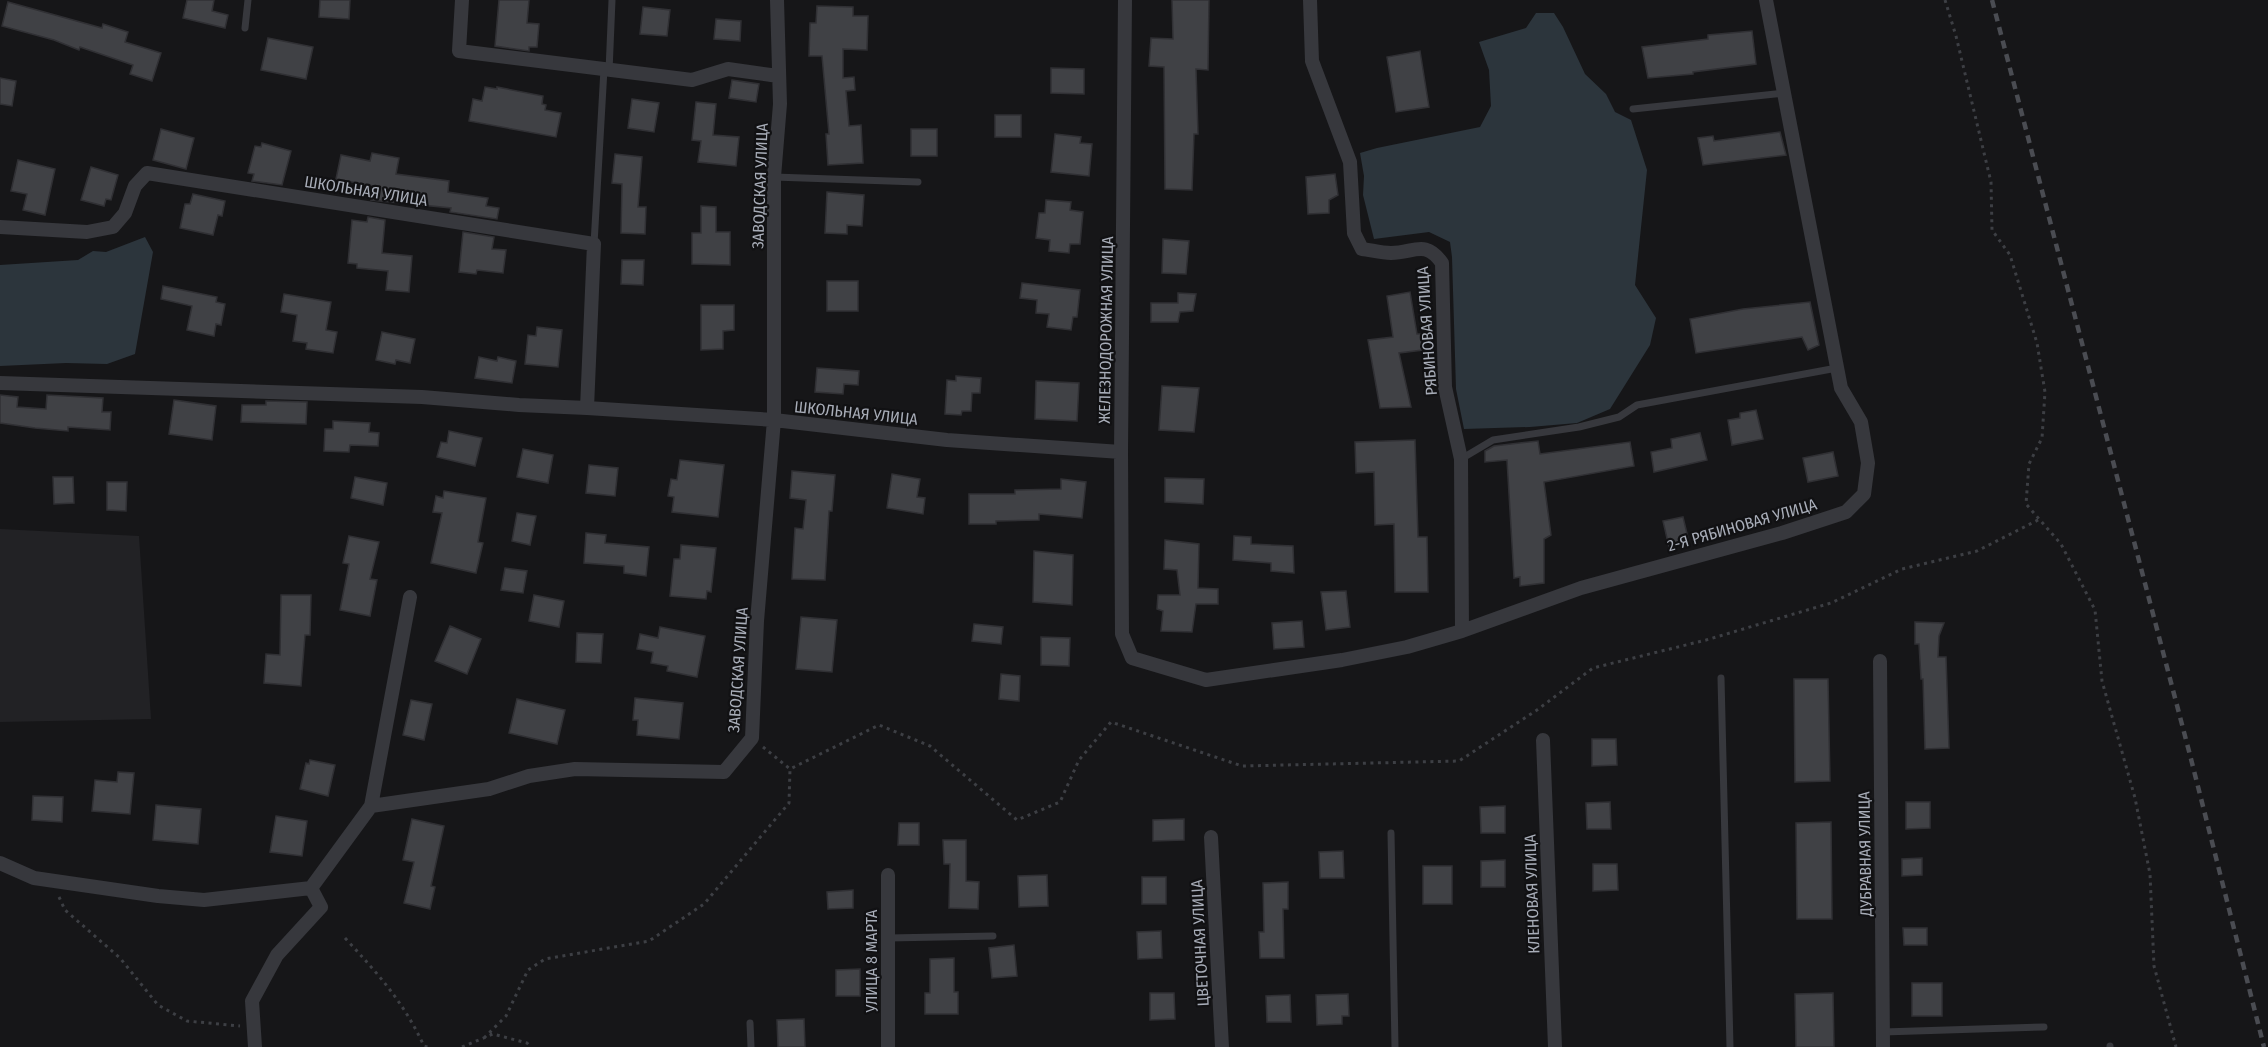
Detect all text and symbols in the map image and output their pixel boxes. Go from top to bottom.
street label: ЗАВОДСКАЯ УЛИЦА [748,122,772,249]
street label: ШКОЛЬНАЯ УЛИЦА [303,172,429,210]
street label: ЖЕЛЕЗНОДОРОЖНАЯ УЛИЦА [1095,236,1117,424]
street label: РЯБИНОВАЯ УЛИЦА [1413,265,1441,396]
street label: ШКОЛЬНАЯ УЛИЦА [793,397,919,429]
street label: 2-Я РЯБИНОВАЯ УЛИЦА [1665,494,1819,555]
street label: ЗАВОДСКАЯ УЛИЦА [724,606,752,733]
street label: ДУБРАВНАЯ УЛИЦА [1854,791,1876,918]
street label: КЛЕНОВАЯ УЛИЦА [1520,833,1544,954]
street label: ЦВЕТОЧНАЯ УЛИЦА [1187,879,1213,1007]
street label: УЛИЦА 8 МАРТА [862,909,881,1013]

